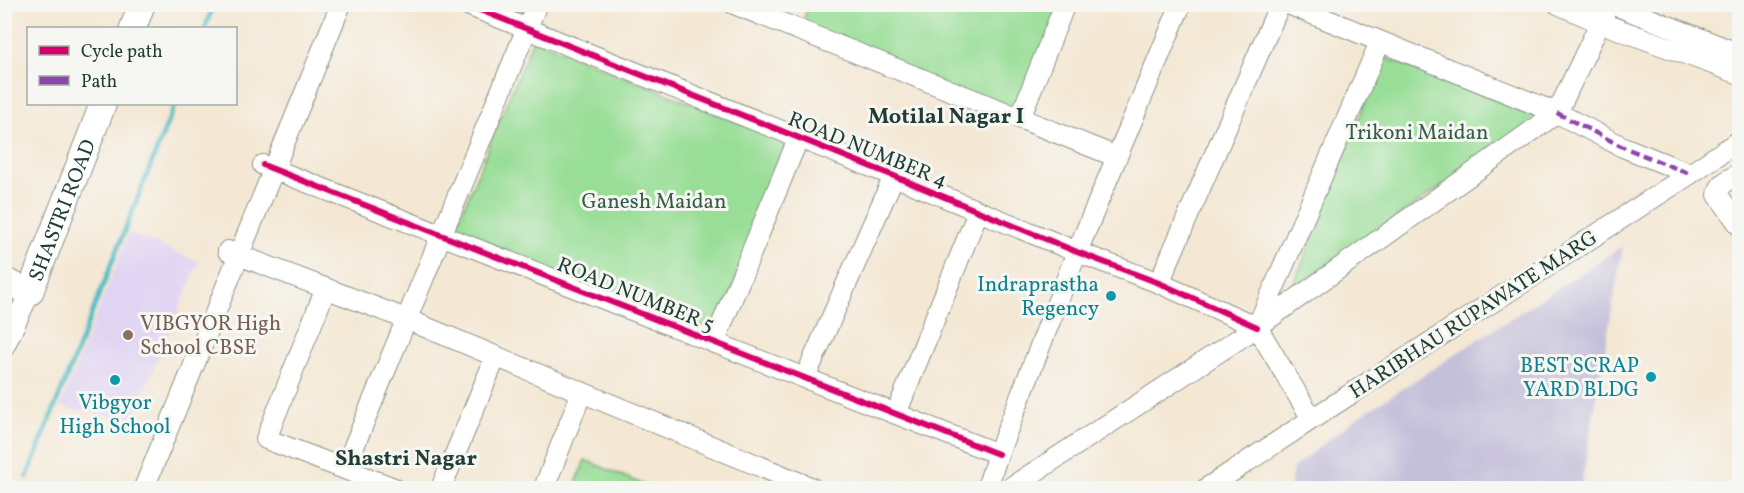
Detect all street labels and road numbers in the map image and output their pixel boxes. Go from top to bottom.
street label: ROAD NUMBER 4 [783,105,952,196]
street label: SHASTRI ROAD [22,135,104,286]
street label: HARIBHAU RUPAWATE MARG [1344,224,1604,407]
street label: ROAD NUMBER 5 [552,251,718,340]

